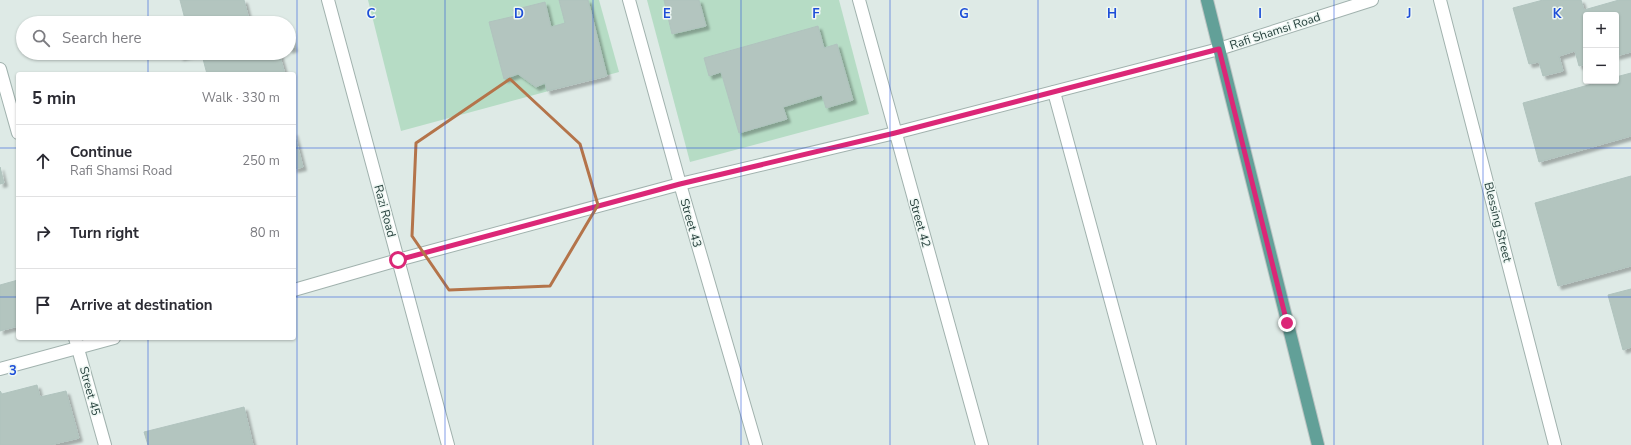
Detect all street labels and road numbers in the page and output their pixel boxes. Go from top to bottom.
street label: Rafi Shamsi Road [1228,9,1322,53]
street label: Blessing Street [1480,180,1516,264]
street label: Razi Road [370,183,400,239]
street label: Street 43 [676,197,706,249]
street label: Street 42 [905,197,935,249]
street label: Street 45 [76,365,104,417]

